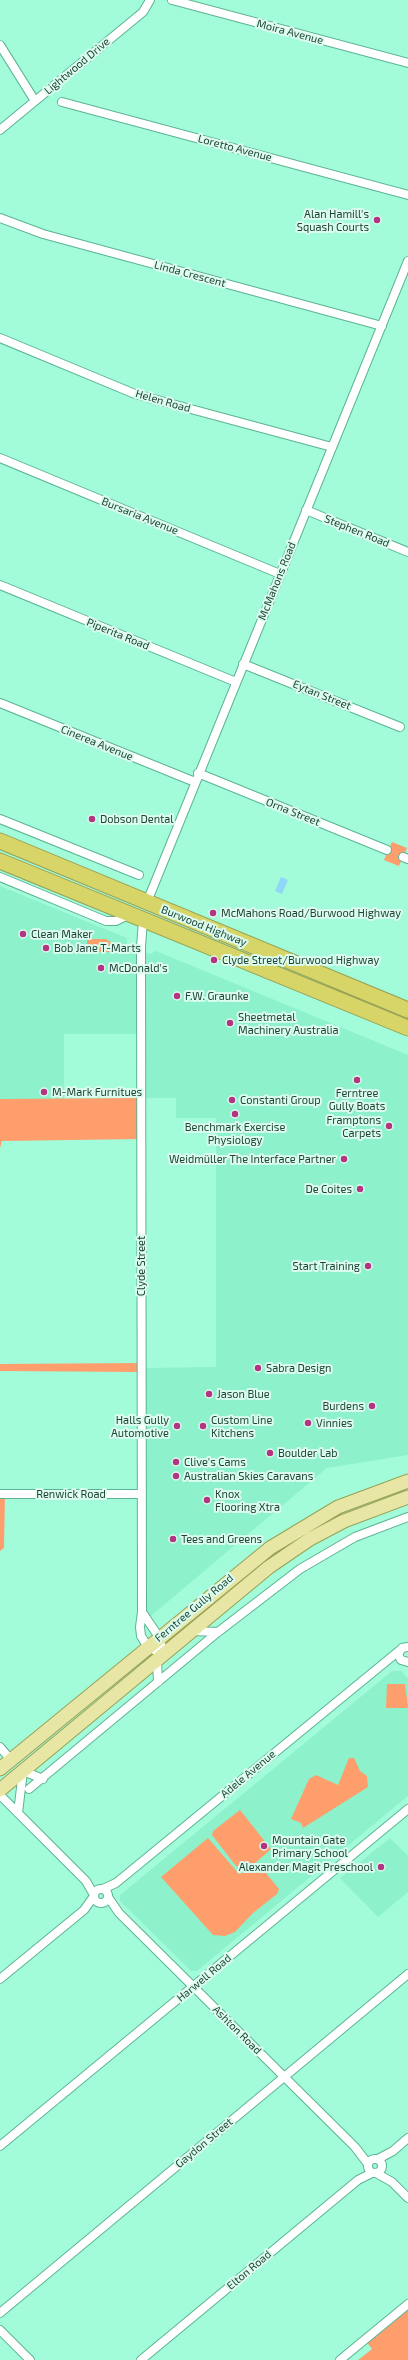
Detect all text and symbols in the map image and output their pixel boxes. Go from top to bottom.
street label: Moira Avenue [255,17,325,47]
street label: Lightwood Drive [42,35,112,97]
street label: Loretto Avenue [197,132,273,164]
place label: Alan Hamill's Squash Courts [297,207,369,233]
marker: Alan Hamill's Squash Courts [372,215,382,225]
street label: Linda Crescent [153,258,227,290]
street label: Helen Road [134,387,192,415]
street label: Bursaria Avenue [100,495,180,537]
street label: Stephen Road [323,512,391,550]
street label: McMahons Road [255,540,299,622]
street label: Piperita Road [85,615,151,653]
street label: Eytan Street [291,677,353,713]
street label: Cinerea Avenue [59,722,135,764]
street label: Orna Street [264,795,322,829]
place label: Dobson Dental [100,812,174,826]
marker: Dobson Dental [87,814,97,824]
street label: Burwood Highway [159,903,249,949]
place label: McMahons Road/Burwood Highway [221,906,401,920]
marker: McMahons Road/Burwood Highway [208,908,218,918]
place label: Clean Maker [31,927,93,941]
marker: Clean Maker [18,929,28,939]
place label: Bob Jane T-Marts [54,941,141,955]
marker: Bob Jane T-Marts [41,943,51,953]
place label: Clyde Street/Burwood Highway [222,953,379,967]
marker: Clyde Street/Burwood Highway [209,955,219,965]
place label: McDonald's [109,961,167,975]
marker: McDonald's [96,963,106,973]
place label: F.W. Graunke [185,989,249,1003]
marker: F.W. Graunke [172,991,182,1001]
place label: Sheetmetal Machinery Australia [238,1010,339,1036]
marker: Sheetmetal Machinery Australia [225,1018,235,1028]
marker: Ferntree Gully Boats [352,1075,362,1085]
place label: M-Mark Furnitues [52,1085,142,1099]
place label: Ferntree Gully Boats [329,1086,385,1112]
marker: M-Mark Furnitues [39,1087,49,1097]
place label: Constanti Group [240,1093,321,1107]
marker: Constanti Group [227,1095,237,1105]
marker: Benchmark Exercise Physiology [230,1109,240,1119]
place label: Framptons Carpets [326,1113,381,1139]
place label: Benchmark Exercise Physiology [185,1120,285,1146]
marker: Framptons Carpets [384,1121,394,1131]
place label: Weidmüller The Interface Partner [169,1152,336,1166]
marker: Weidmüller The Interface Partner [339,1154,349,1164]
place label: De Coites [305,1182,352,1196]
marker: De Coites [355,1184,365,1194]
street label: Clyde Street [134,1236,148,1296]
place label: Start Training [292,1259,360,1273]
marker: Start Training [363,1261,373,1271]
place label: Sabra Design [266,1361,331,1375]
marker: Sabra Design [253,1363,263,1373]
place label: Jason Blue [217,1387,270,1401]
marker: Jason Blue [204,1389,214,1399]
place label: Burdens [322,1399,364,1413]
marker: Burdens [367,1401,377,1411]
place label: Halls Gully Automotive [111,1413,169,1439]
place label: Custom Line Kitchens [211,1413,272,1439]
place label: Vinnies [316,1416,352,1430]
marker: Vinnies [303,1418,313,1428]
marker: Halls Gully Automotive [172,1421,182,1431]
marker: Custom Line Kitchens [198,1421,208,1431]
place label: Boulder Lab [278,1446,338,1460]
marker: Boulder Lab [265,1448,275,1458]
place label: Clive's Cams [184,1455,246,1469]
marker: Clive's Cams [171,1457,181,1467]
place label: Australian Skies Caravans [184,1469,313,1483]
marker: Australian Skies Caravans [171,1471,181,1481]
street label: Renwick Road [36,1487,106,1501]
place label: Knox Flooring Xtra [215,1487,280,1513]
marker: Knox Flooring Xtra [202,1495,212,1505]
place label: Tees and Greens [181,1532,262,1546]
marker: Tees and Greens [168,1534,178,1544]
street label: Ferntree Gully Road [152,1571,236,1645]
street label: Adele Avenue [218,1747,278,1801]
place label: Mountain Gate Primary School [272,1833,348,1859]
marker: Mountain Gate Primary School [259,1841,269,1851]
place label: Alexander Magit Preschool [239,1860,373,1874]
marker: Alexander Magit Preschool [376,1862,386,1872]
street label: Harwell Road [174,1951,234,2005]
street label: Ashton Road [210,2003,264,2057]
street label: Gaydon Street [173,2115,235,2171]
street label: Elton Road [224,2248,274,2292]

